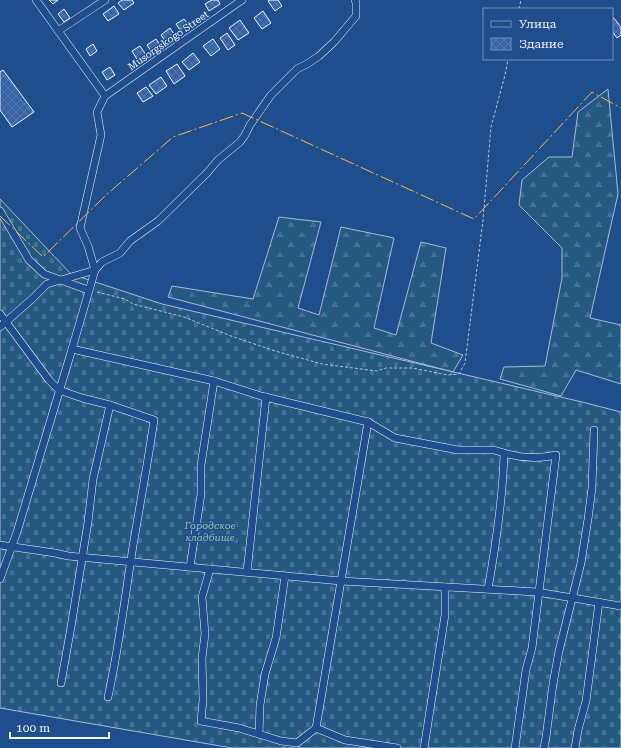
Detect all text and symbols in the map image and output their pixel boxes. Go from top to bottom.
street label: Musorgskogo Street [126,8,211,72]
legend [483,8,613,60]
text: Улица [519,17,557,31]
text: Здание [519,37,564,51]
park label: Городское кладбище [183,520,236,543]
scale bar [10,714,109,740]
text: 100 m [16,721,50,735]

